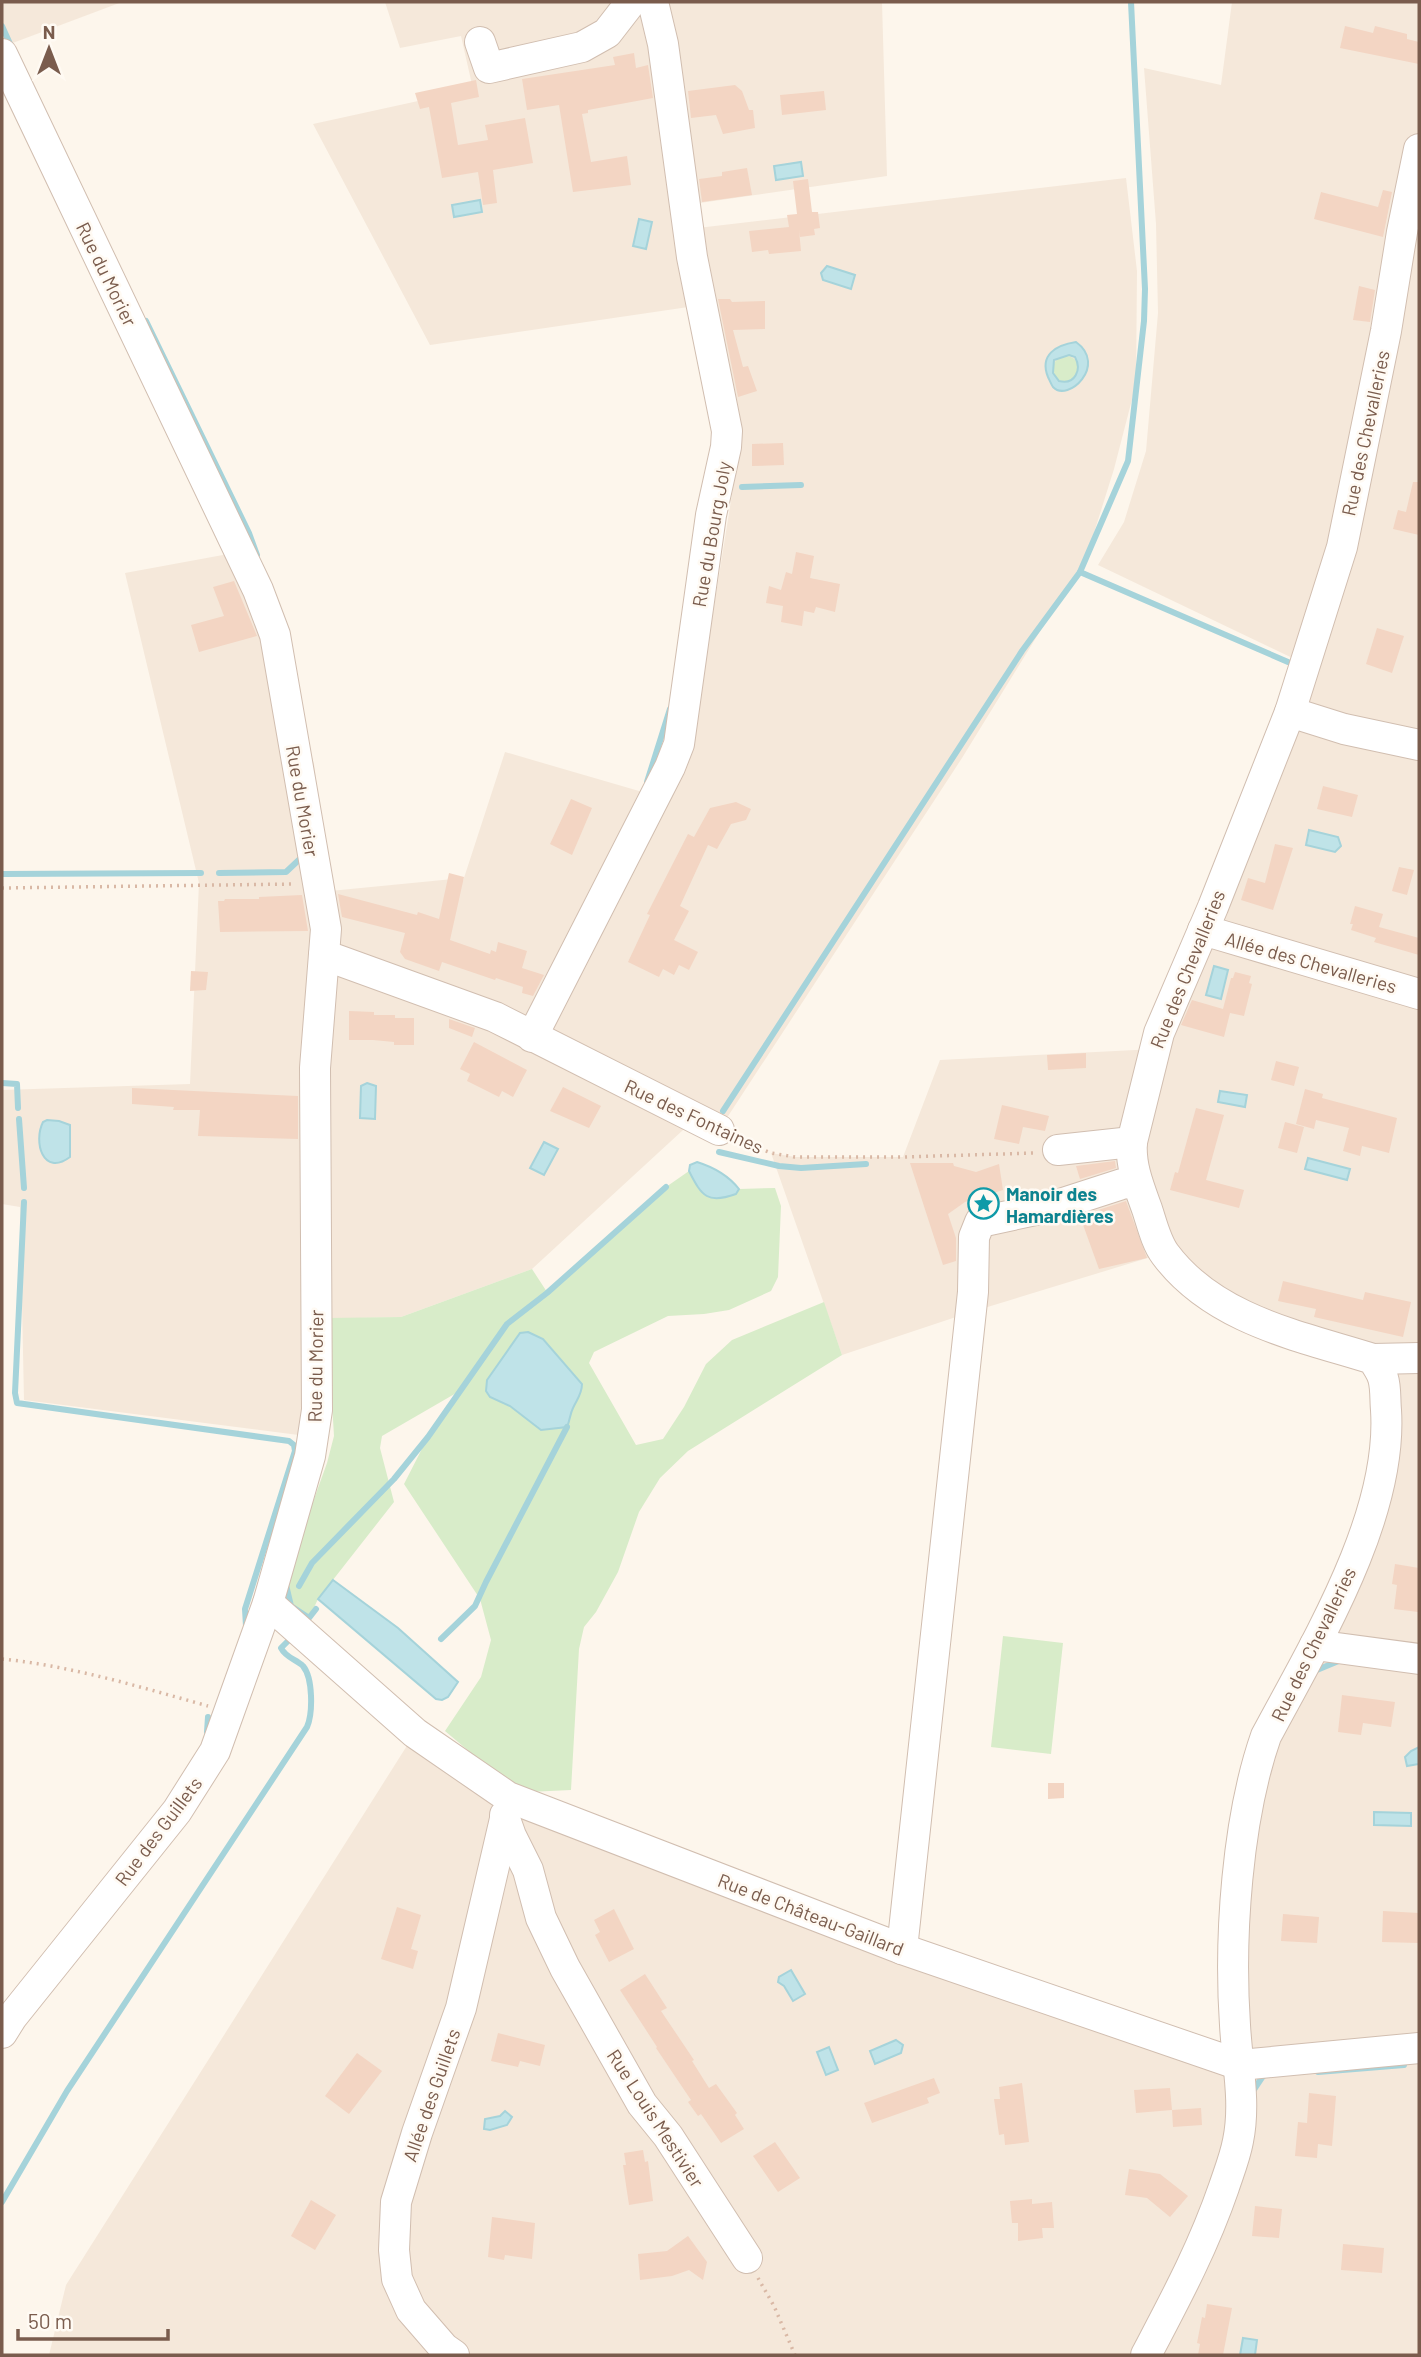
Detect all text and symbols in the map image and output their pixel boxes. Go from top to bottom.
north arrow [14,14,84,84]
text: N [43,20,55,43]
street label: Rue du Morier [72,218,142,330]
street label: Rue des Chevalleries [1336,348,1394,518]
street label: Rue du Bourg Joly [687,459,735,609]
street label: Rue du Morier [282,743,324,859]
street label: Rue des Chevalleries [1145,886,1229,1052]
street label: Allée des Chevalleries [1223,926,1399,998]
street label: Rue des Fontaines [621,1074,767,1158]
place label: Manoir des Hamardières [1006,1182,1114,1227]
place icon: Manoir des Hamardières [966,1187,1000,1221]
street label: Rue du Morier [303,1309,327,1423]
street label: Rue des Chevalleries [1266,1563,1360,1725]
street label: Rue des Guillets [110,1772,206,1890]
street label: Rue de Château-Gaillard [715,1868,907,1960]
street label: Allée des Guillets [397,2026,465,2164]
street label: Rue Louis Mestivier [603,2045,709,2192]
scale bar [18,2298,168,2342]
text: 50 m [28,2308,72,2333]

